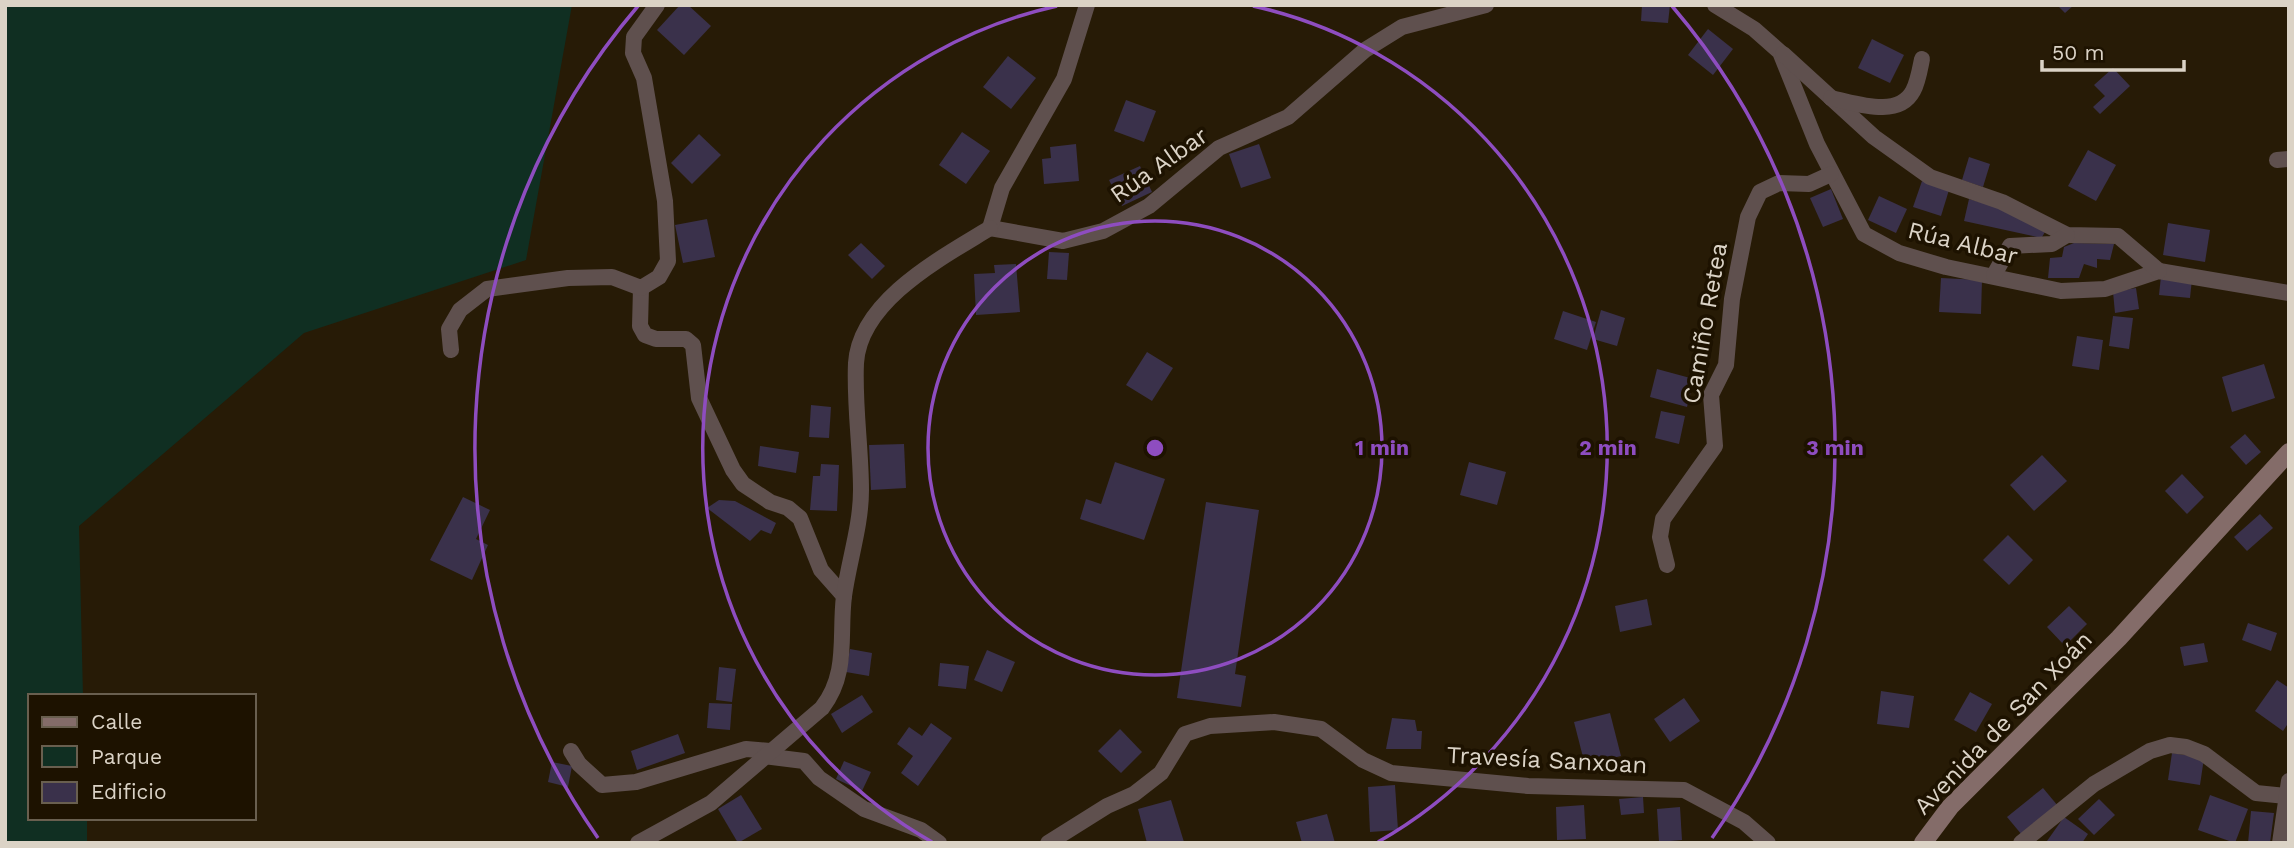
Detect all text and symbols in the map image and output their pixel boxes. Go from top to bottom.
scale bar [2042,28,2184,72]
text: 50 m [2052,40,2104,65]
street label: Rúa Albar [1105,121,1213,209]
street label: Rúa Albar [1905,216,2021,270]
street label: Camiño Retea [1677,240,1733,406]
text: 1 min [1355,435,1409,460]
text: 2 min [1579,435,1637,460]
text: 3 min [1806,435,1864,460]
centre of rings [1143,436,1167,460]
street label: Avenida de San Xoán [1908,626,2098,820]
legend [28,694,256,820]
text: Calle [91,709,142,734]
street label: Travesía Sanxoan [1446,741,1648,779]
text: Parque [91,744,162,769]
text: Edificio [91,779,167,804]

